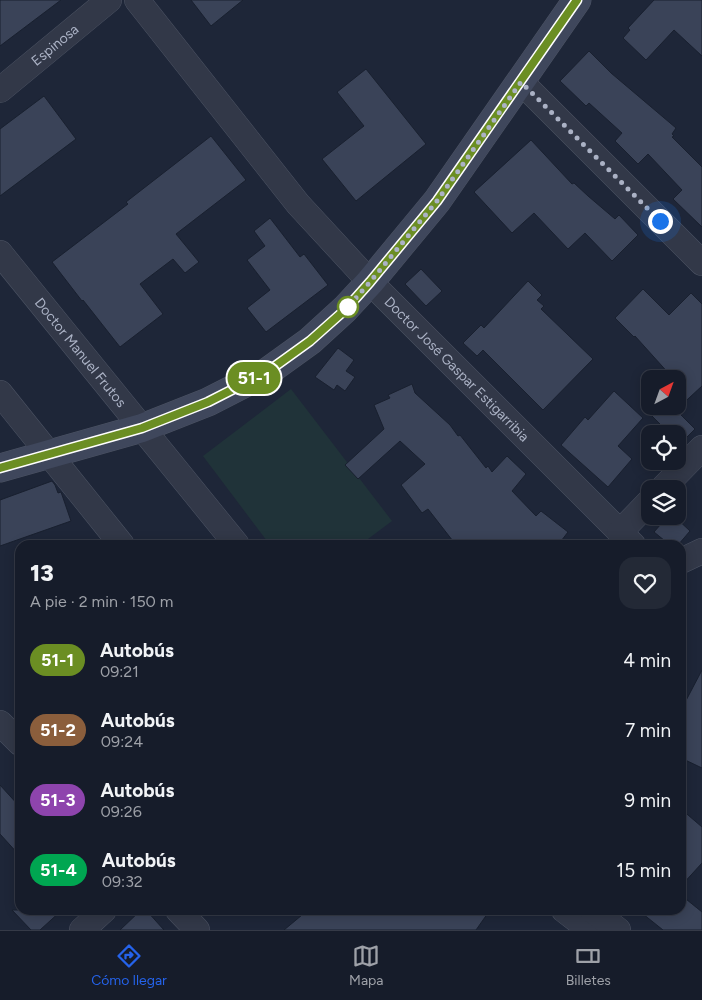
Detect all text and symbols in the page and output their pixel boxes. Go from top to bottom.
street label: Espinosa [28,20,82,69]
your location [648,209,673,234]
street label: Doctor José Gaspar Estigarribia [381,293,533,445]
street label: Doctor Manuel Frutos [31,294,130,410]
unlabelled marker [337,296,359,318]
line badge: 51-1 [219,362,289,394]
text: 51-1 [238,367,271,389]
north arrow [641,370,686,415]
map controls [641,370,686,525]
button: locate [641,425,686,470]
button: layers [641,480,686,525]
button: heart [619,557,671,609]
text: 13 [30,558,54,587]
text: A pie · 2 min · 150 m [30,592,173,611]
text: Autobús [100,639,174,662]
text: 51-1 [41,649,74,671]
text: 4 min [623,649,671,672]
text: 09:21 [100,662,139,681]
text: Autobús [101,709,175,732]
text: 51-2 [40,719,76,741]
text: 7 min [625,719,671,742]
text: 09:24 [101,732,143,751]
text: Autobús [100,779,174,802]
text: 51-3 [40,789,75,811]
text: 9 min [624,789,671,812]
text: 09:26 [100,802,142,821]
text: Autobús [102,849,176,872]
text: 51-4 [40,859,77,881]
text: 15 min [616,859,671,882]
text: 09:32 [102,872,143,891]
tab: Cómo llegar [91,942,167,989]
tab: Mapa [349,942,383,989]
tab: Billetes [566,942,611,989]

